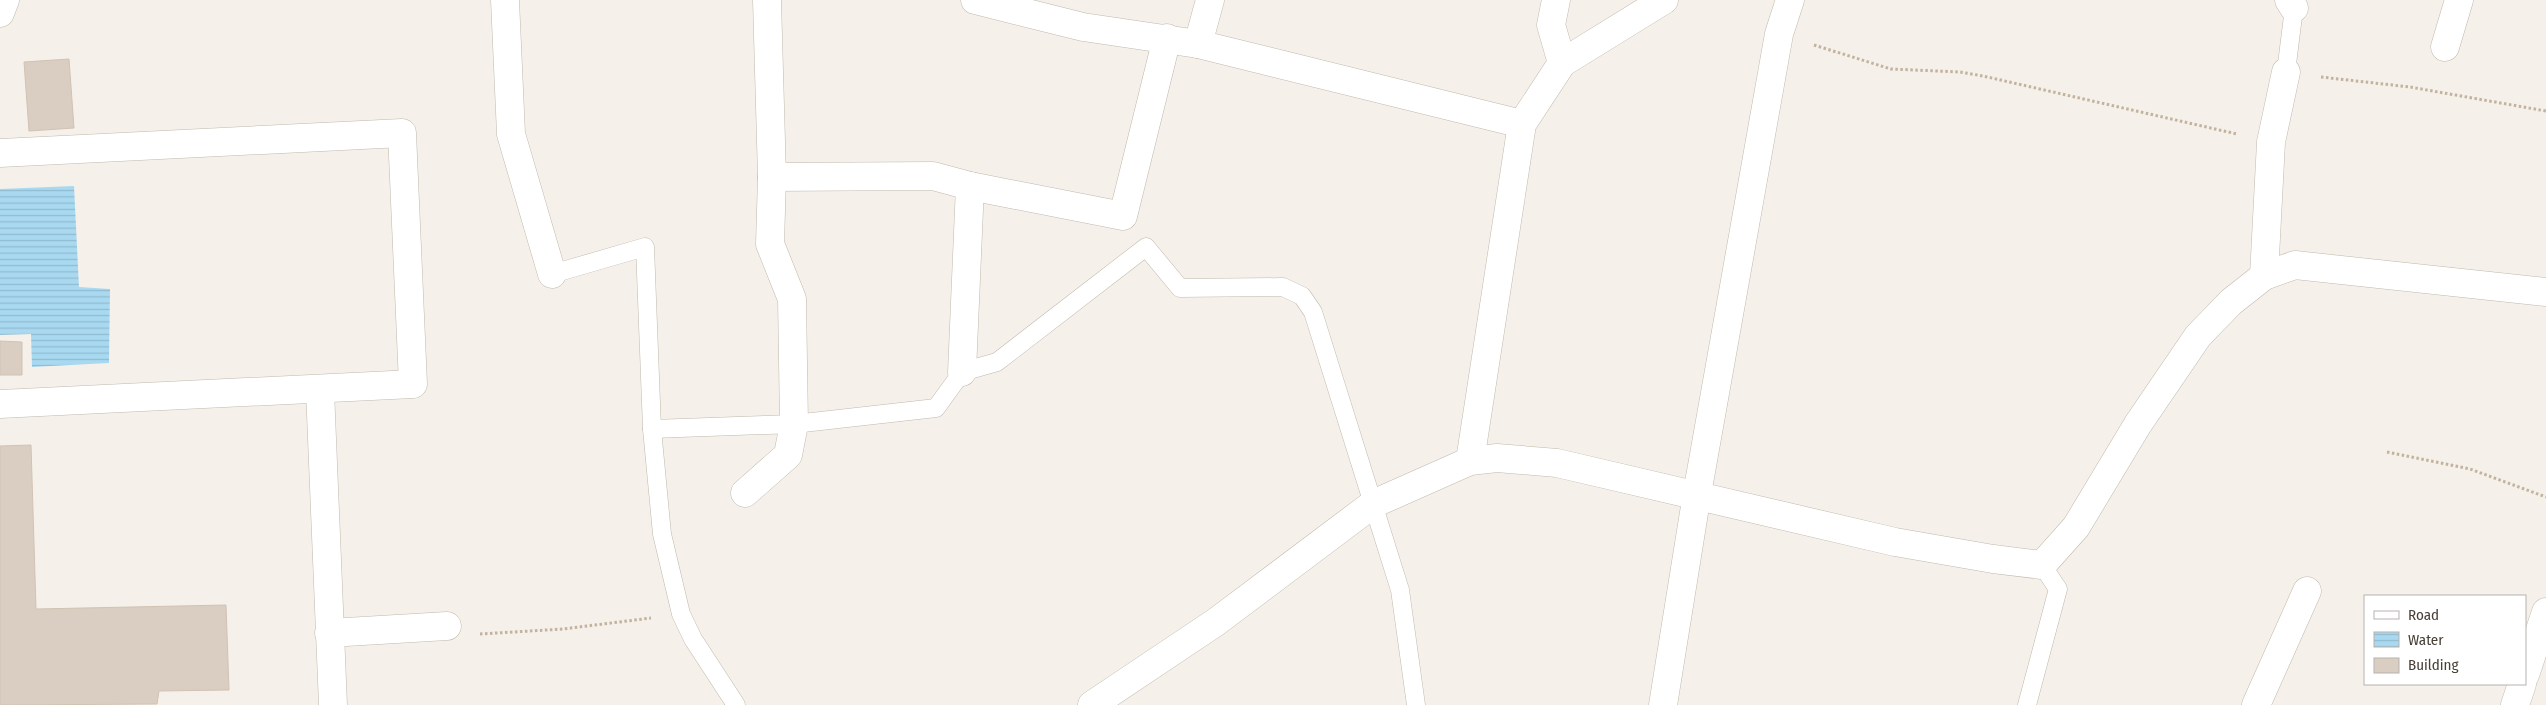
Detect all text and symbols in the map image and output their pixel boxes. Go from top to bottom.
legend [2364,595,2526,685]
text: Road [2408,606,2439,624]
text: Water [2408,631,2444,649]
text: Building [2408,656,2459,674]

